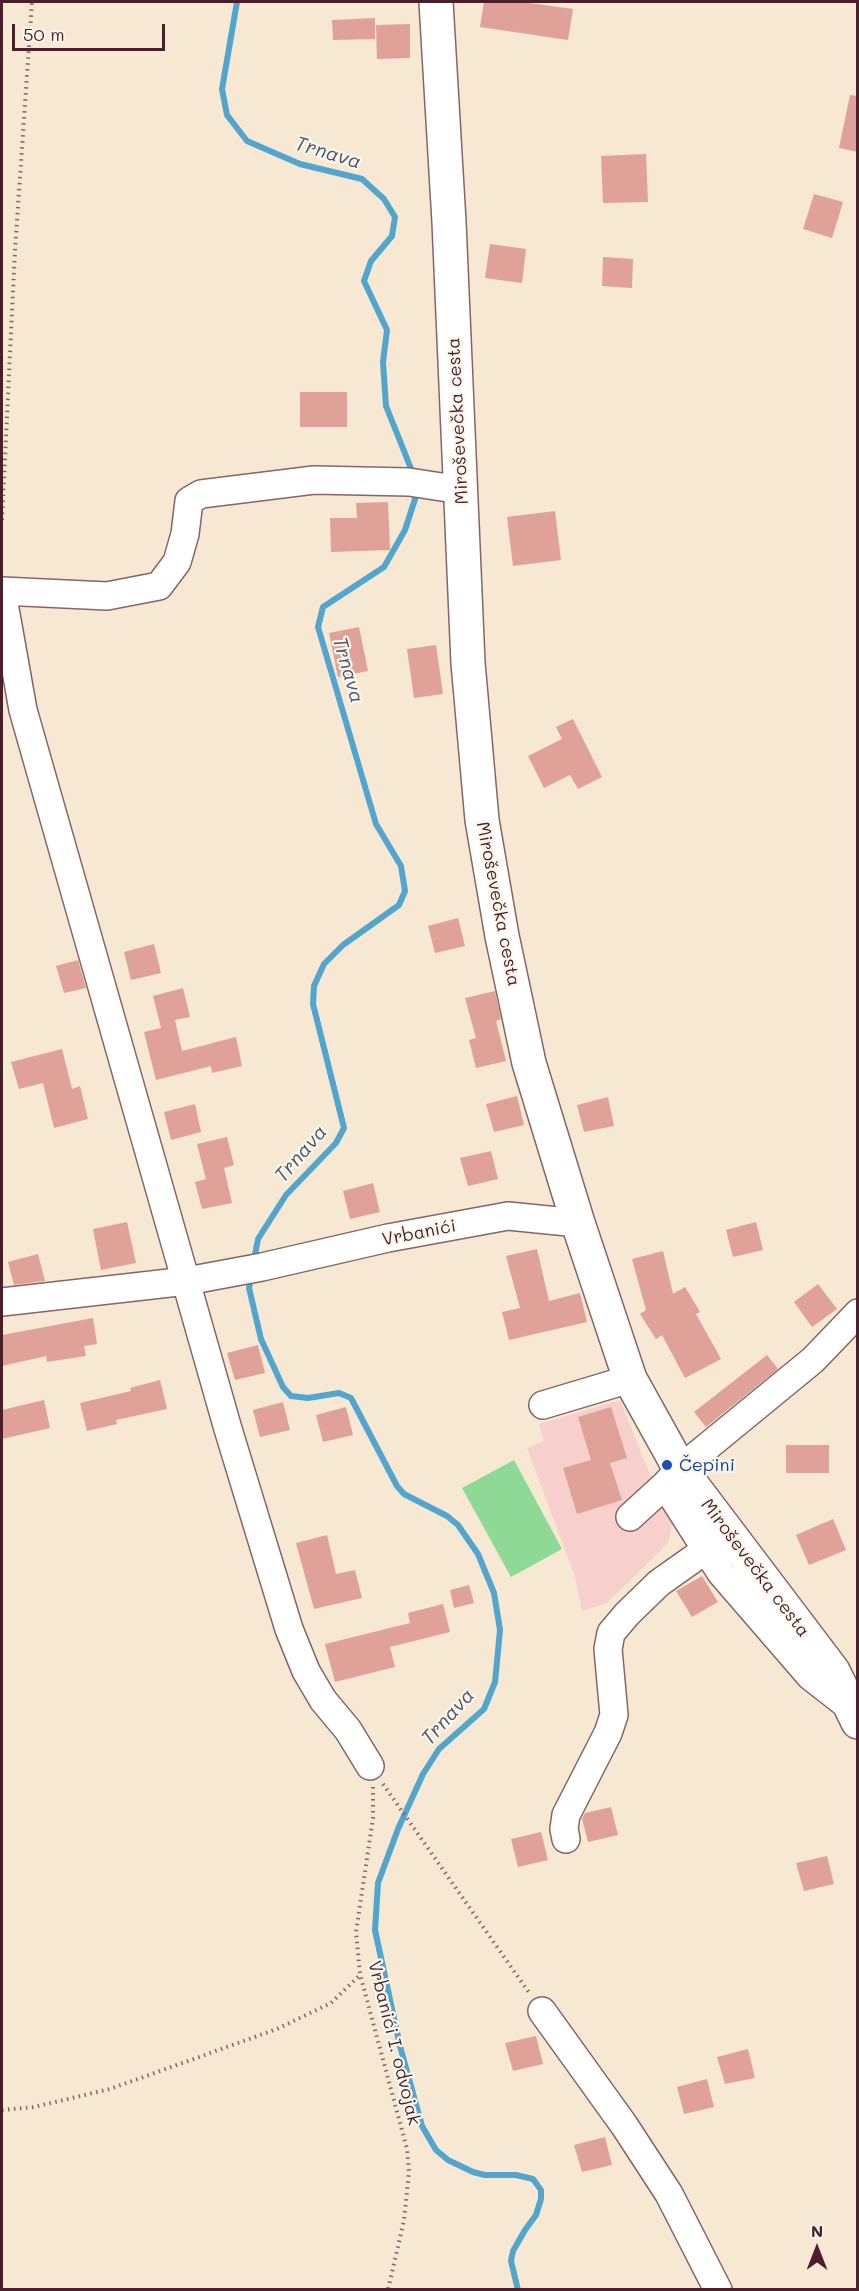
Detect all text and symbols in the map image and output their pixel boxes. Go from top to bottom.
scale bar [15,12,168,50]
text: 50 m [23,22,65,46]
water label: Trnava [292,132,364,174]
street label: Miroševečka cesta [443,337,473,505]
water label: Trnava [327,634,369,706]
street label: Miroševečka cesta [471,820,525,988]
water label: Trnava [270,1121,332,1187]
street label: Vrbanići [380,1215,458,1251]
place label: Čepini [679,1454,735,1476]
marker: Čepini [660,1458,674,1472]
street label: Miroševečka cesta [696,1495,814,1641]
water label: Trnava [416,1684,480,1750]
street label: Vrbanići I. odvojak [363,1959,425,2127]
north arrow [787,2219,847,2279]
text: N [811,2220,823,2241]

